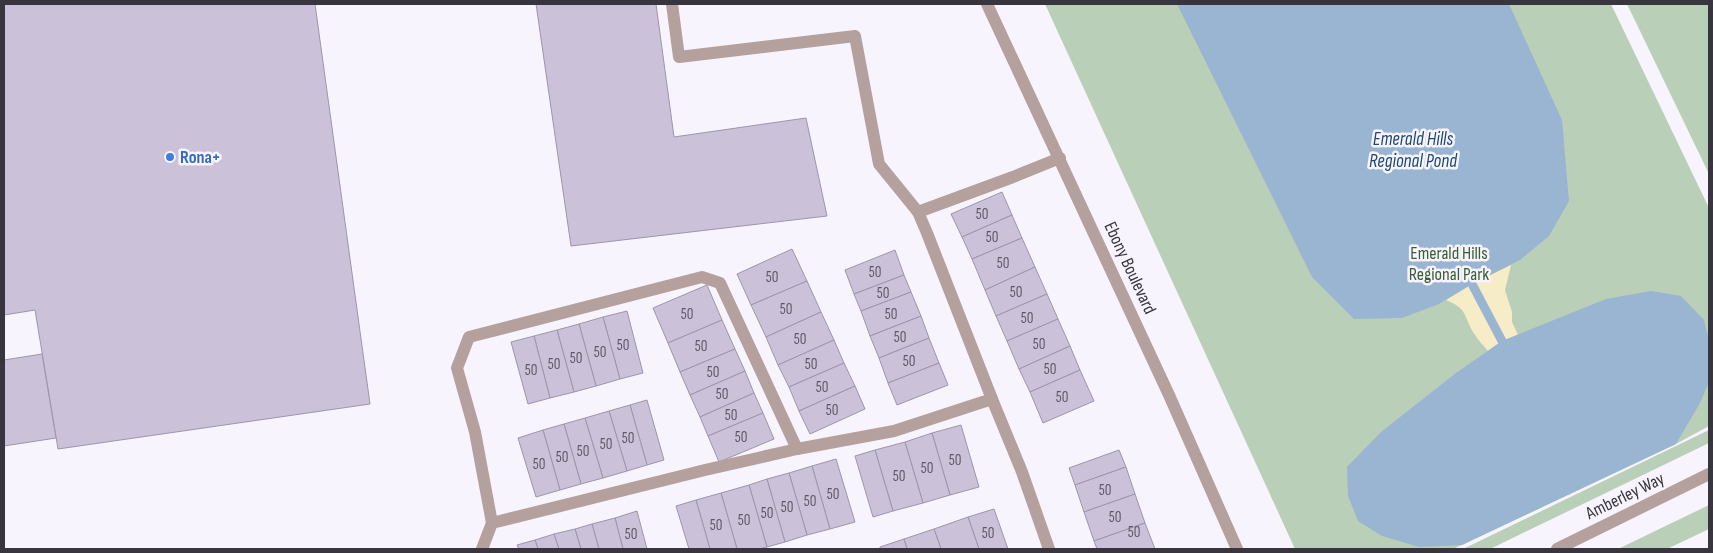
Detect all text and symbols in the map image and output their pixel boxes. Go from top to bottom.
water label: Emerald Hills Regional Pond [1369,128,1458,173]
place label: Rona+ [180,147,221,168]
marker: Rona+ [164,151,176,163]
house number: 50 [976,205,988,224]
street label: Ebony Boulevard [1100,219,1160,317]
house number: 50 [986,228,998,247]
park label: Emerald Hills Regional Park [1409,243,1489,285]
house number: 50 [997,254,1009,273]
house number: 50 [869,263,881,282]
house number: 50 [766,268,778,287]
house number: 50 [1010,283,1022,302]
house number: 50 [877,284,889,303]
house number: 50 [780,300,792,319]
house number: 50 [681,305,693,324]
house number: 50 [885,305,897,324]
house number: 50 [1021,309,1033,328]
house number: 50 [894,328,906,347]
house number: 50 [794,330,806,349]
house number: 50 [1033,335,1045,354]
house number: 50 [617,336,629,355]
house number: 50 [695,337,707,356]
house number: 50 [594,343,606,362]
house number: 50 [570,349,582,368]
house number: 50 [903,352,915,371]
house number: 50 [548,355,560,374]
house number: 50 [805,355,817,374]
house number: 50 [1044,360,1056,379]
house number: 50 [525,361,537,380]
house number: 50 [707,363,719,382]
house number: 50 [816,378,828,397]
house number: 50 [716,385,728,404]
house number: 50 [1056,388,1068,407]
house number: 50 [826,401,838,420]
house number: 50 [725,406,737,425]
house number: 50 [735,428,747,447]
house number: 50 [622,429,634,448]
house number: 50 [600,435,612,454]
house number: 50 [577,442,589,461]
house number: 50 [556,448,568,467]
house number: 50 [949,451,961,470]
house number: 50 [533,455,545,474]
house number: 50 [921,459,933,478]
house number: 50 [893,467,905,486]
street label: Amberley Way [1581,468,1668,524]
house number: 50 [1099,481,1111,500]
house number: 50 [827,485,839,504]
house number: 50 [804,492,816,511]
house number: 50 [781,498,793,517]
house number: 50 [761,504,773,523]
house number: 50 [1109,508,1121,527]
house number: 50 [738,511,750,530]
house number: 50 [710,516,722,535]
house number: 50 [1128,523,1140,542]
house number: 50 [982,524,994,543]
house number: 50 [625,525,637,544]

